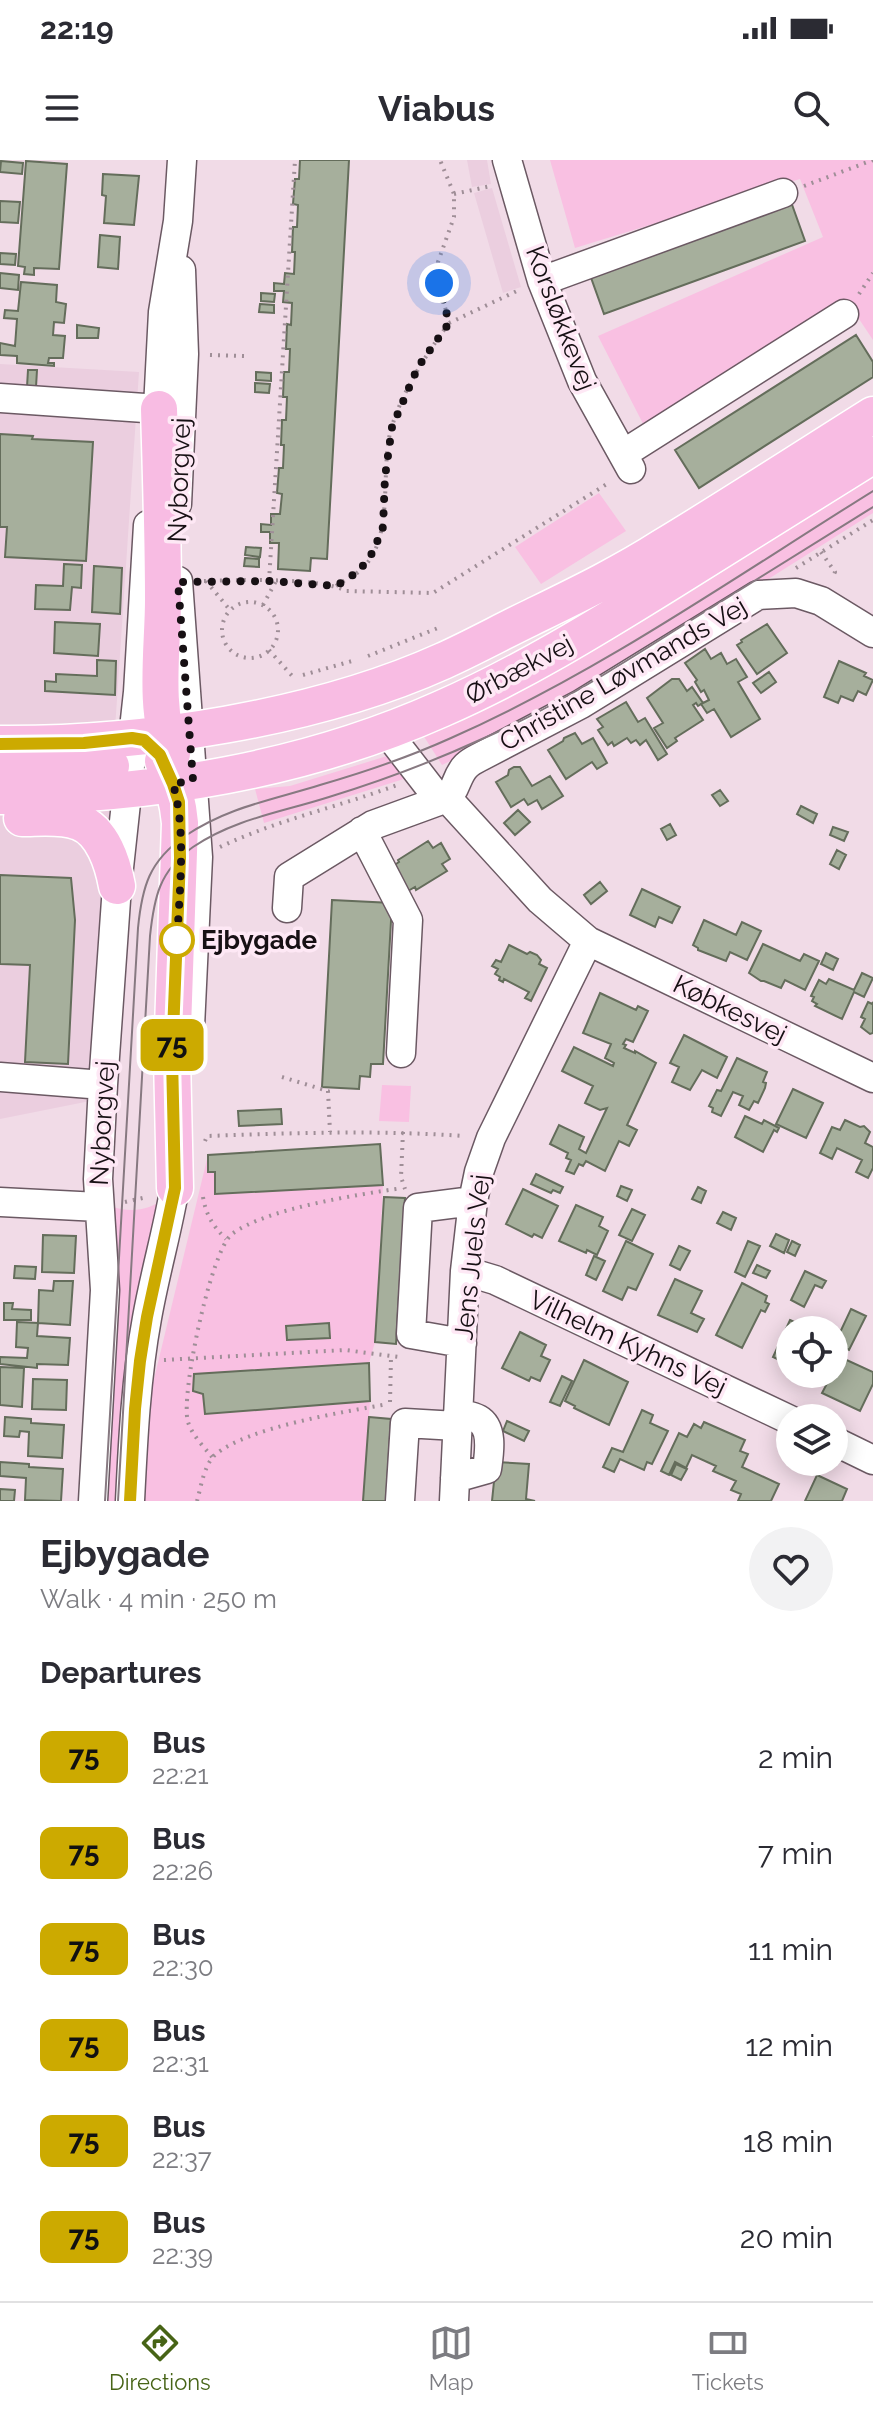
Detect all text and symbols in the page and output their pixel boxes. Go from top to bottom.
text: 22:19 [40,11,114,46]
icon: menu [40,86,84,130]
icon: search [789,86,833,130]
text: Viabus [378,87,495,129]
street label: Korsløkkevej [520,242,602,394]
your location [419,263,459,303]
street label: Nyborgvej [162,417,196,543]
street label: Christine Løvmands Vej [494,591,752,757]
street label: Ørbækvej [460,628,578,710]
marker: Ejbygade [160,923,194,957]
place label: Ejbygade [201,925,317,955]
street label: Købkesvej [668,969,792,1049]
line badge: 75 [136,1019,208,1071]
text: 75 [157,1028,187,1061]
street label: Nyborgvej [84,1060,120,1186]
street label: Jens Juels Vej [448,1173,496,1341]
street label: Vilhelm Kyhns Vej [525,1284,731,1402]
map controls [776,1316,848,1476]
button: locate [776,1316,848,1388]
button: layers [776,1404,848,1476]
button: heart [749,1527,833,1611]
text: Ejbygade [40,1531,210,1576]
text: Walk · 4 min · 250 m [40,1584,277,1614]
text: Departures [40,1655,202,1690]
text: Bus [152,1725,206,1760]
text: 75 [69,1740,99,1773]
text: 2 min [758,1740,833,1775]
text: 22:21 [152,1760,209,1790]
text: Bus [152,1821,206,1856]
text: 75 [69,1836,99,1869]
text: 7 min [758,1836,833,1871]
text: 22:26 [152,1856,213,1886]
text: Bus [152,1917,206,1952]
text: 75 [69,1932,99,1965]
text: 11 min [748,1932,833,1967]
text: 22:30 [152,1952,214,1982]
text: Bus [152,2013,206,2048]
text: 75 [69,2028,99,2061]
text: 12 min [745,2028,833,2063]
text: 22:31 [152,2048,209,2078]
text: Bus [152,2109,206,2144]
text: 75 [69,2124,99,2157]
text: 18 min [743,2124,833,2159]
text: 22:37 [152,2144,212,2174]
text: Bus [152,2205,206,2240]
text: 75 [69,2220,99,2253]
text: 20 min [740,2220,833,2255]
text: 22:39 [152,2240,213,2270]
tab: Directions [109,2321,211,2395]
tab: Map [429,2321,474,2395]
tab: Tickets [692,2321,764,2395]

